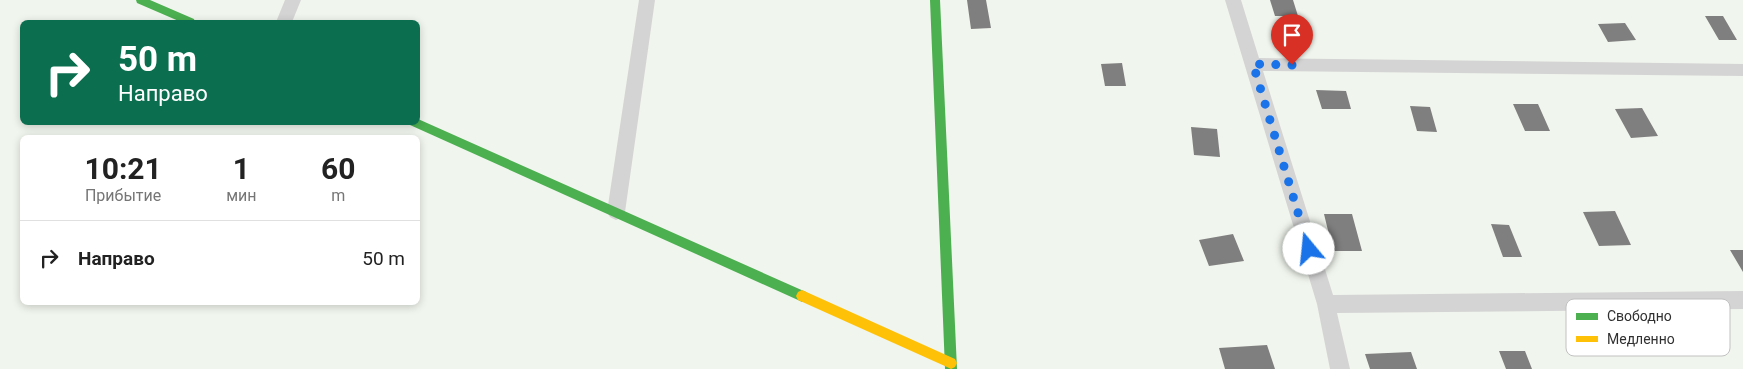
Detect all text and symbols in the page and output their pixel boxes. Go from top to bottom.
pin [1271,14,1313,65]
icon: arrive [1278,21,1306,49]
text: 50 m [118,39,197,80]
icon: right [35,40,100,105]
text: Направо [118,81,208,106]
text: 10:21 [84,151,162,186]
text: 1 [233,151,250,186]
text: 60 [321,151,355,186]
text: Прибытие [85,186,161,205]
text: мин [226,186,257,205]
text: m [331,186,345,205]
position arrow [1282,222,1334,274]
icon: right [35,244,63,272]
text: Направо [78,247,155,270]
text: 50 m [362,247,405,270]
legend [1566,299,1730,356]
text: Свободно [1607,308,1672,324]
text: Медленно [1607,331,1675,347]

